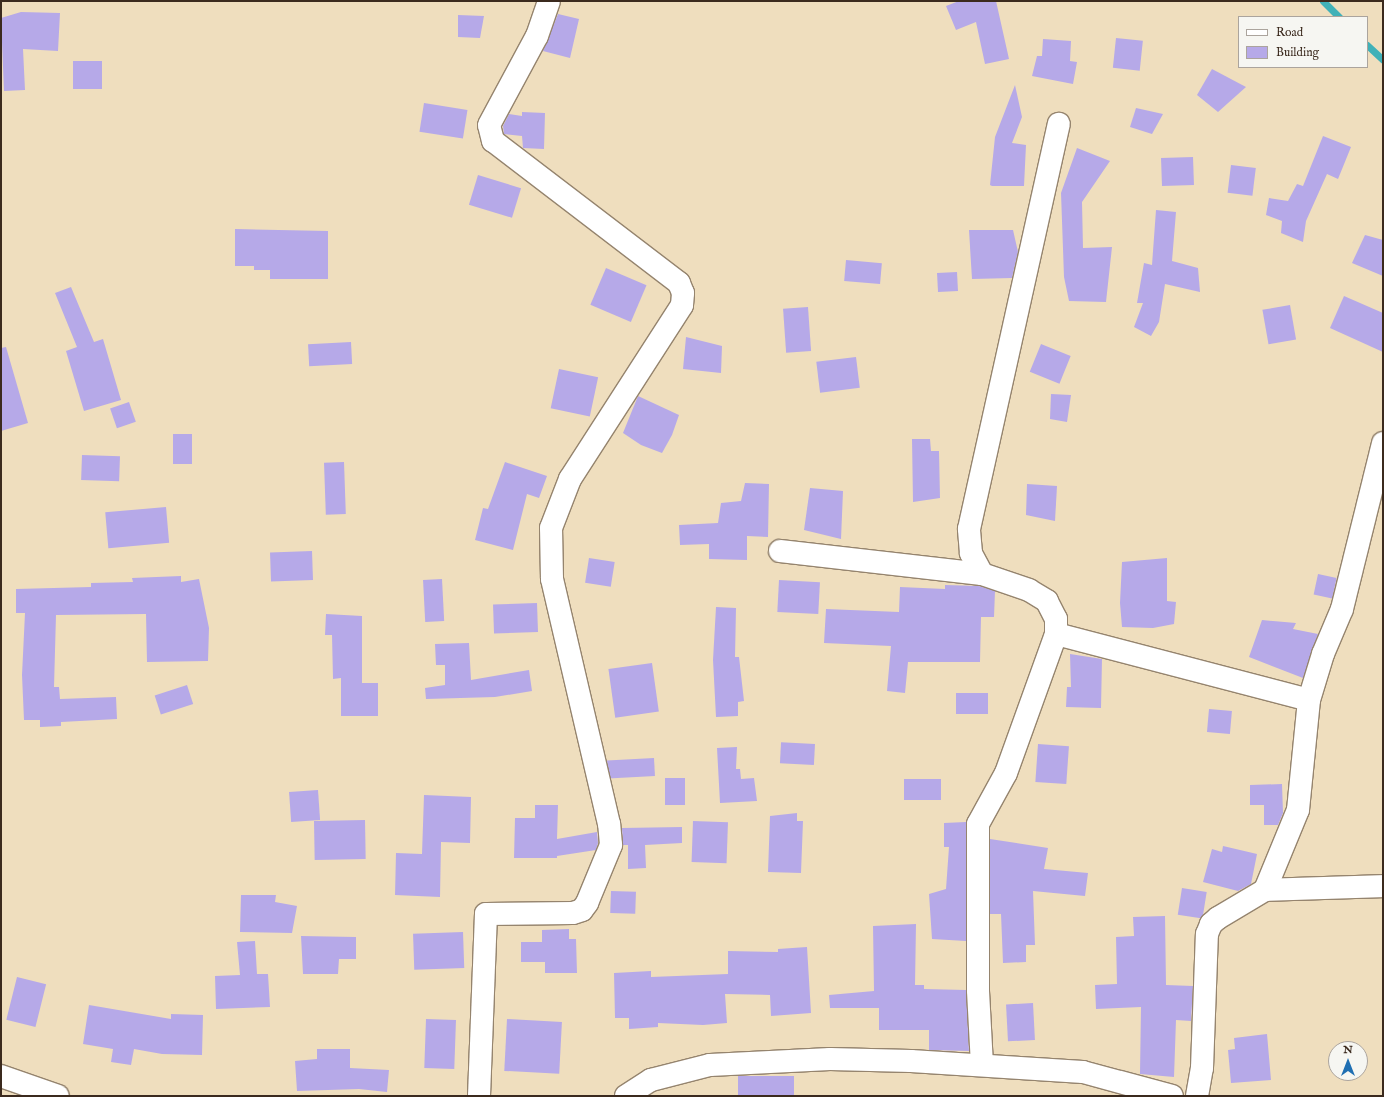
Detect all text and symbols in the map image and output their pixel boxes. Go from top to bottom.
legend [1238,16,1368,68]
text: Road [1276,25,1303,40]
text: Building [1276,45,1319,60]
north arrow [1328,1041,1368,1081]
text: N [1343,1043,1353,1057]

